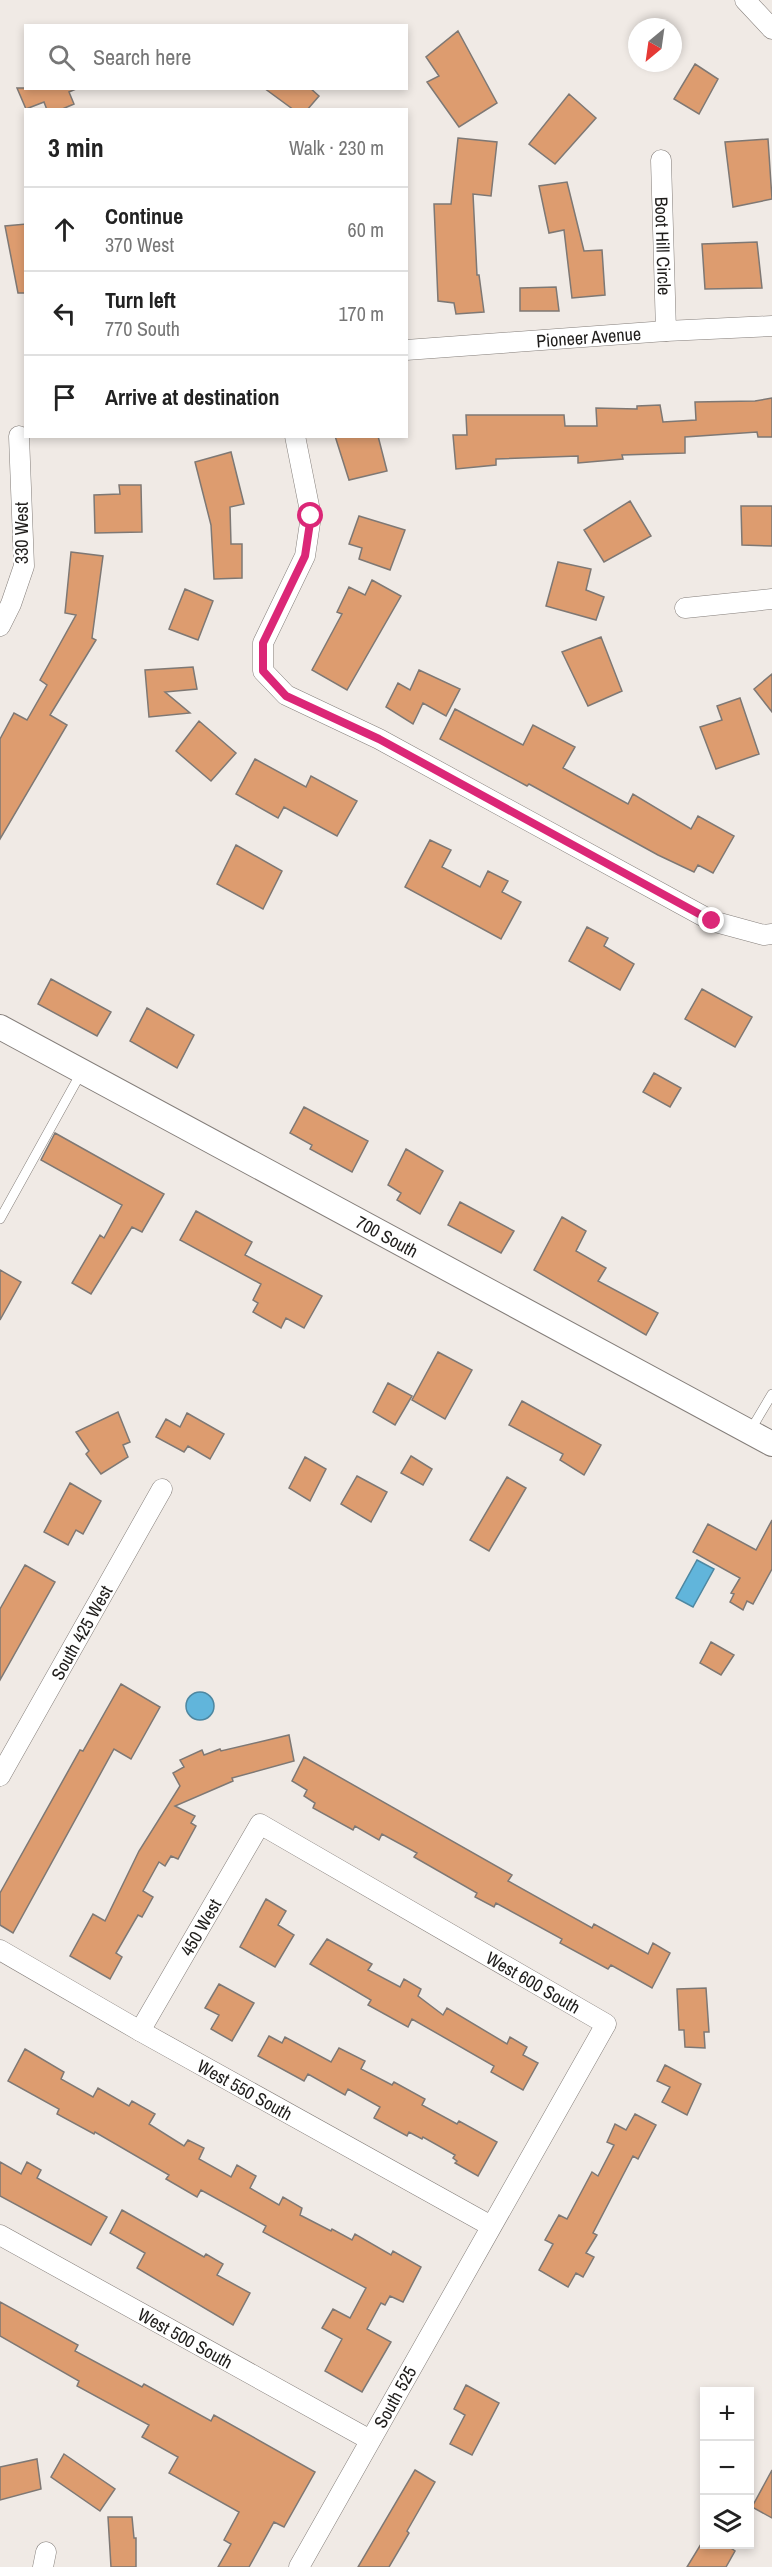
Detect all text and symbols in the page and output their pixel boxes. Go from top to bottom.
north arrow [628,18,682,72]
search box [24,24,408,90]
icon: search [45,41,78,74]
text: Search here [93,42,191,72]
text: 3 min [48,130,104,165]
text: Walk · 230 m [289,134,384,161]
street label: Boot Hill Circle [650,196,677,296]
text: Continue [105,201,183,231]
icon: ahead [48,213,81,246]
text: 60 m [348,216,384,243]
text: 370 West [105,231,174,258]
text: Turn left [105,285,176,315]
icon: left [48,297,81,330]
text: 170 m [338,300,384,327]
text: 770 South [105,315,180,342]
street label: Pioneer Avenue [535,320,642,353]
icon: arrive [48,381,81,414]
text: Arrive at destination [105,382,279,412]
street label: 330 West [9,502,34,564]
route start [297,502,323,528]
route end [698,907,724,933]
street label: 700 South [352,1209,423,1263]
street label: South 425 West [44,1580,118,1684]
street label: 450 West [174,1894,227,1960]
street label: West 600 South [482,1945,585,2019]
street label: West 550 South [193,2053,297,2126]
street label: West 500 South [133,2301,237,2374]
street label: South 525 [368,2362,422,2432]
map controls [700,2387,754,2549]
button: + [700,2387,754,2441]
button: − [700,2441,754,2495]
button: layers [700,2495,754,2549]

